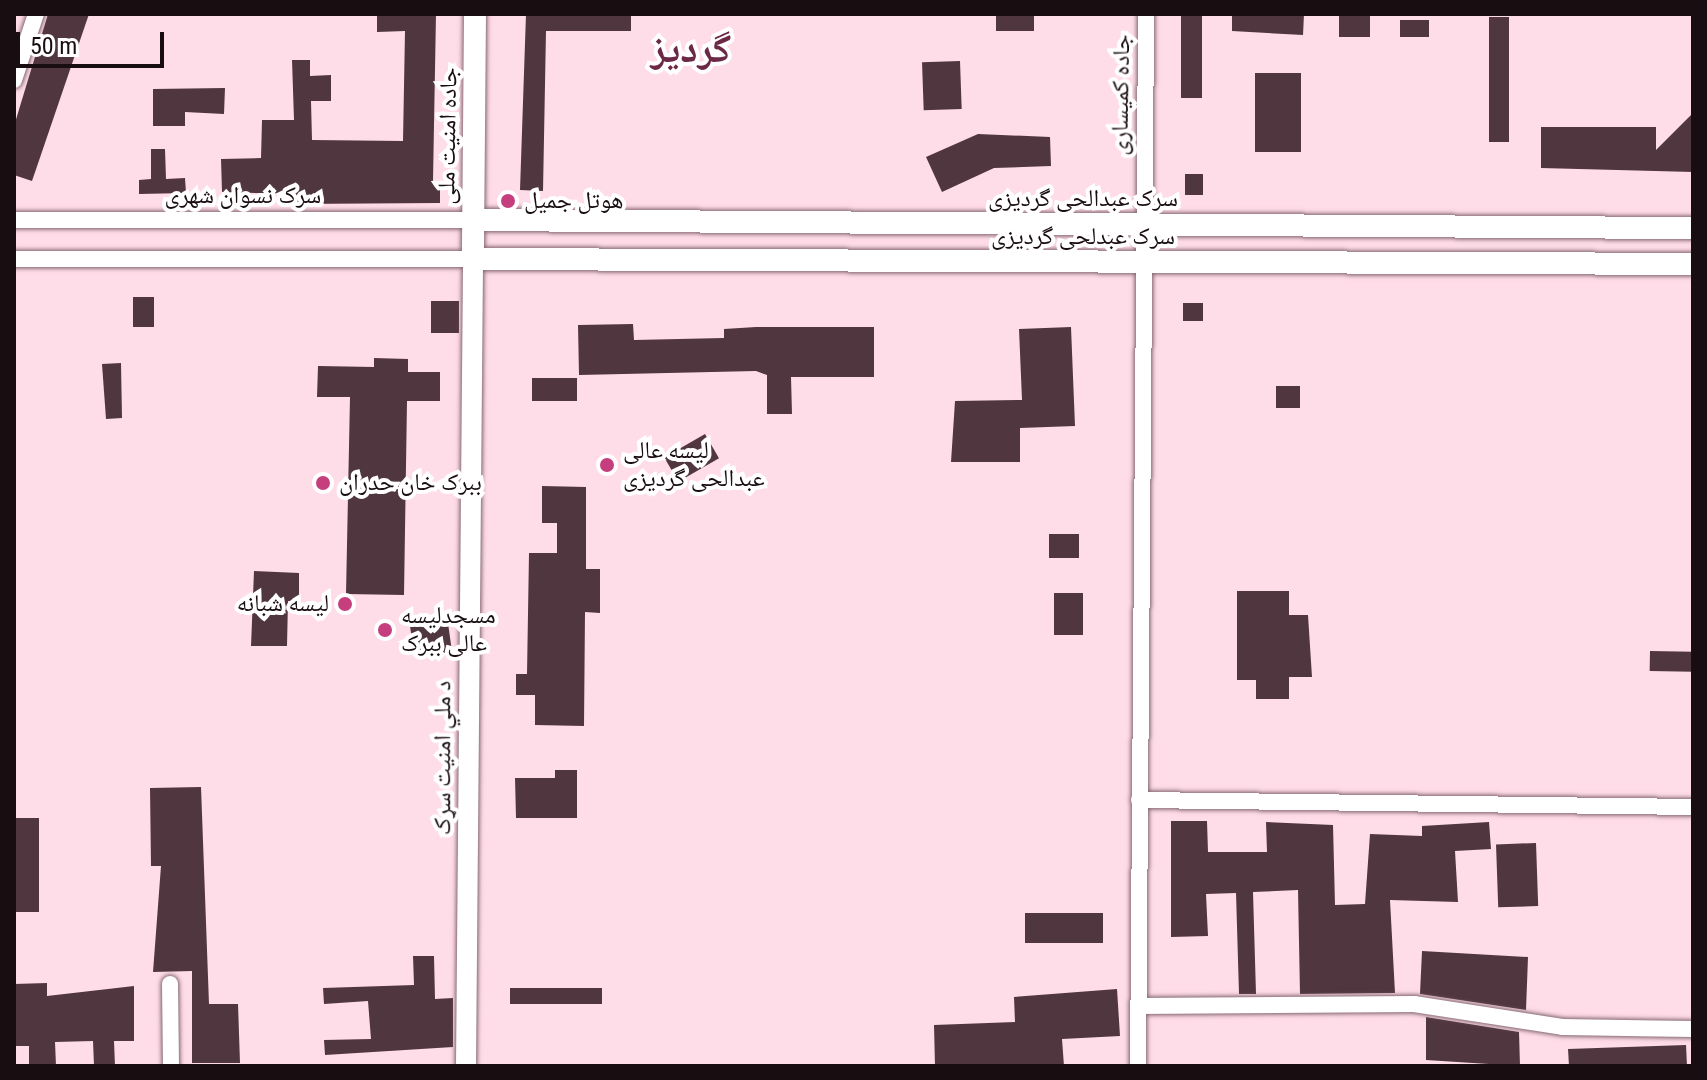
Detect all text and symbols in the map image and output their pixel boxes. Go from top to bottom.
scale bar [20,16,168,66]
district label: گردیز [651,25,731,73]
text: 50 m [30,32,77,60]
street label: جاده کمیساری [1106,34,1136,156]
street label: جاده امنیت ملی [432,67,464,205]
street label: سرک نسوان شهری [165,182,321,210]
street label: سرک عبدالحی گردیزی [988,185,1178,213]
place label: هوتل جمیل [524,187,623,215]
marker: هوتل جمیل [499,192,517,210]
street label: سرک عبدلحی گردیزی [991,223,1175,251]
place label: لیسه عالی عبدالحی گردیزی [623,437,765,493]
marker: لیسه عالی عبدالحی گردیزی [598,456,616,474]
place label: ببرک خان حدران [339,469,482,497]
marker: ببرک خان حدران [314,474,332,492]
place label: لیسه شبانه [237,590,329,618]
marker: لیسه شبانه [336,595,354,613]
place label: مسجدلیسه عالی ببرک [401,602,496,658]
marker: مسجدلیسه عالی ببرک [376,621,394,639]
street label: د ملي امنیت سړک [429,681,457,835]

